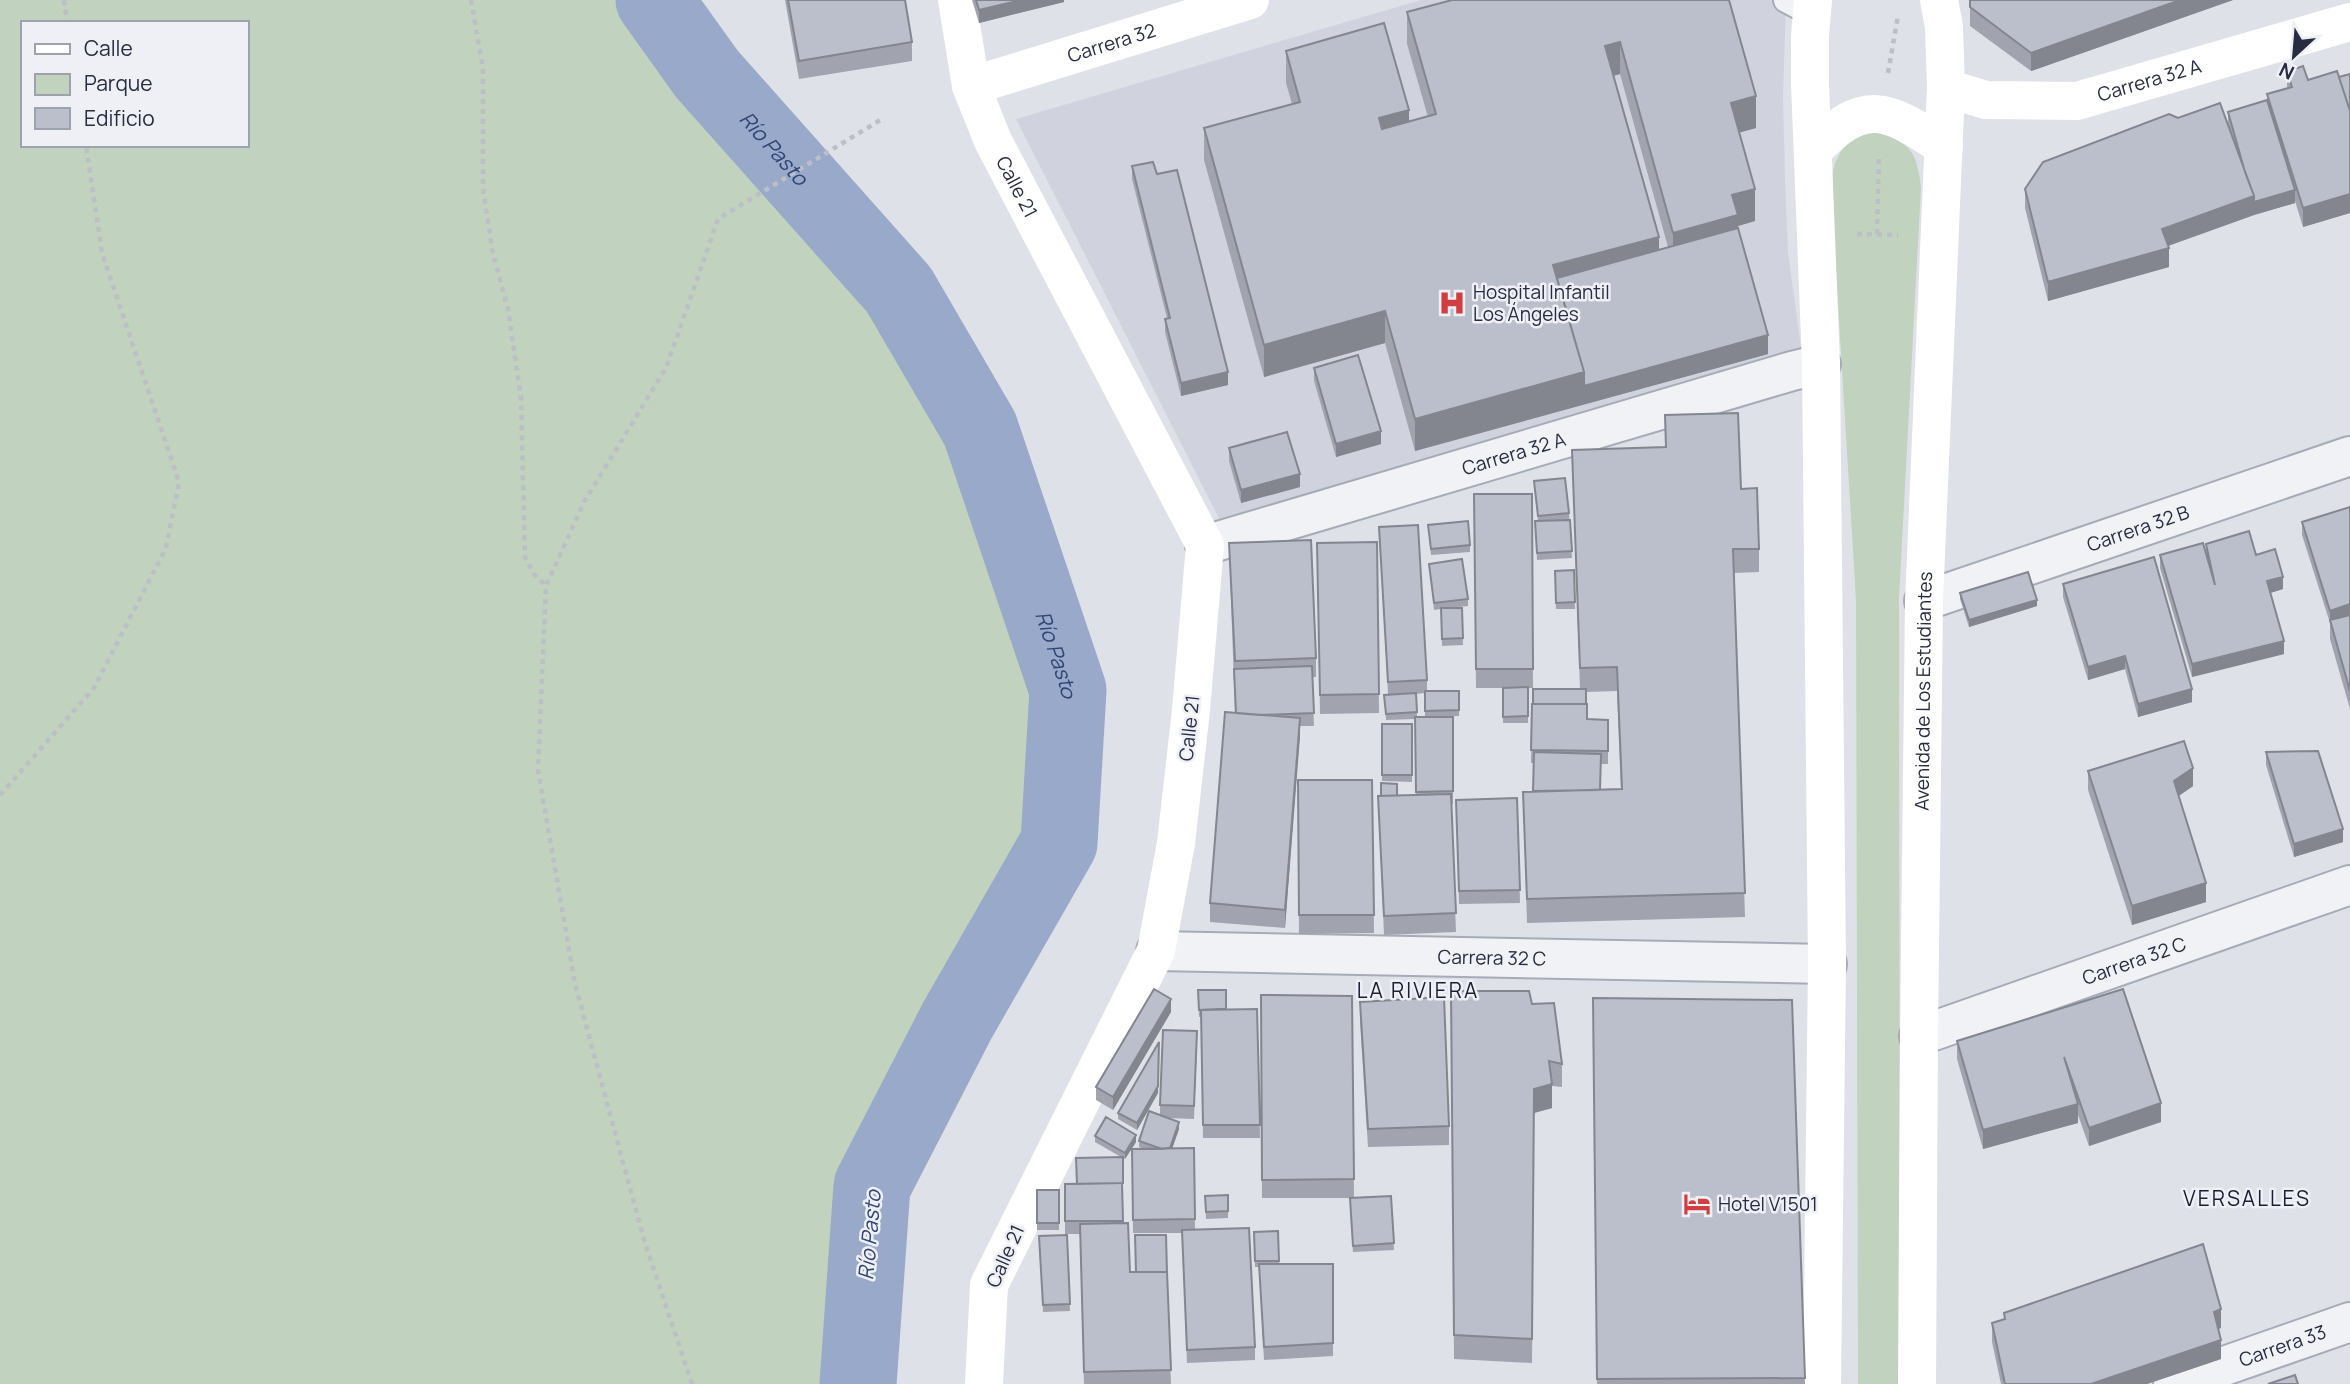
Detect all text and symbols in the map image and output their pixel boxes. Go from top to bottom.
street label: Carrera 32 [1064,17,1159,69]
legend [21,21,248,147]
north arrow [2259,21,2329,91]
text: Calle [84,34,133,62]
street label: Carrera 32 A [2094,53,2204,107]
text: N [2275,57,2298,86]
text: Parque [84,69,153,97]
text: Edificio [84,104,155,132]
water label: Río Pasto [734,105,816,192]
street label: Calle 21 [990,151,1044,222]
place label: Hospital Infantil Los Ángeles [1473,279,1610,327]
hospital icon: Hospital Infantil Los Ángeles [1437,288,1467,318]
street label: Carrera 32 A [1459,426,1569,481]
street label: Carrera 32 B [2083,499,2193,558]
street label: Avenida de Los Estudiantes [1909,571,1938,811]
water label: Río Pasto [1029,607,1083,700]
street label: Calle 21 [1173,694,1205,762]
street label: Carrera 32 C [2079,930,2190,991]
street label: Carrera 32 C [1437,943,1546,972]
district label: LA RIVIERA [1357,976,1479,1004]
district label: VERSALLES [2183,1184,2311,1212]
water label: Río Pasto [851,1187,887,1281]
hotel icon: Hotel V1501 [1682,1189,1712,1219]
place label: Hotel V1501 [1718,1191,1818,1217]
street label: Calle 21 [980,1220,1030,1292]
street label: Carrera 33 [2235,1318,2330,1373]

